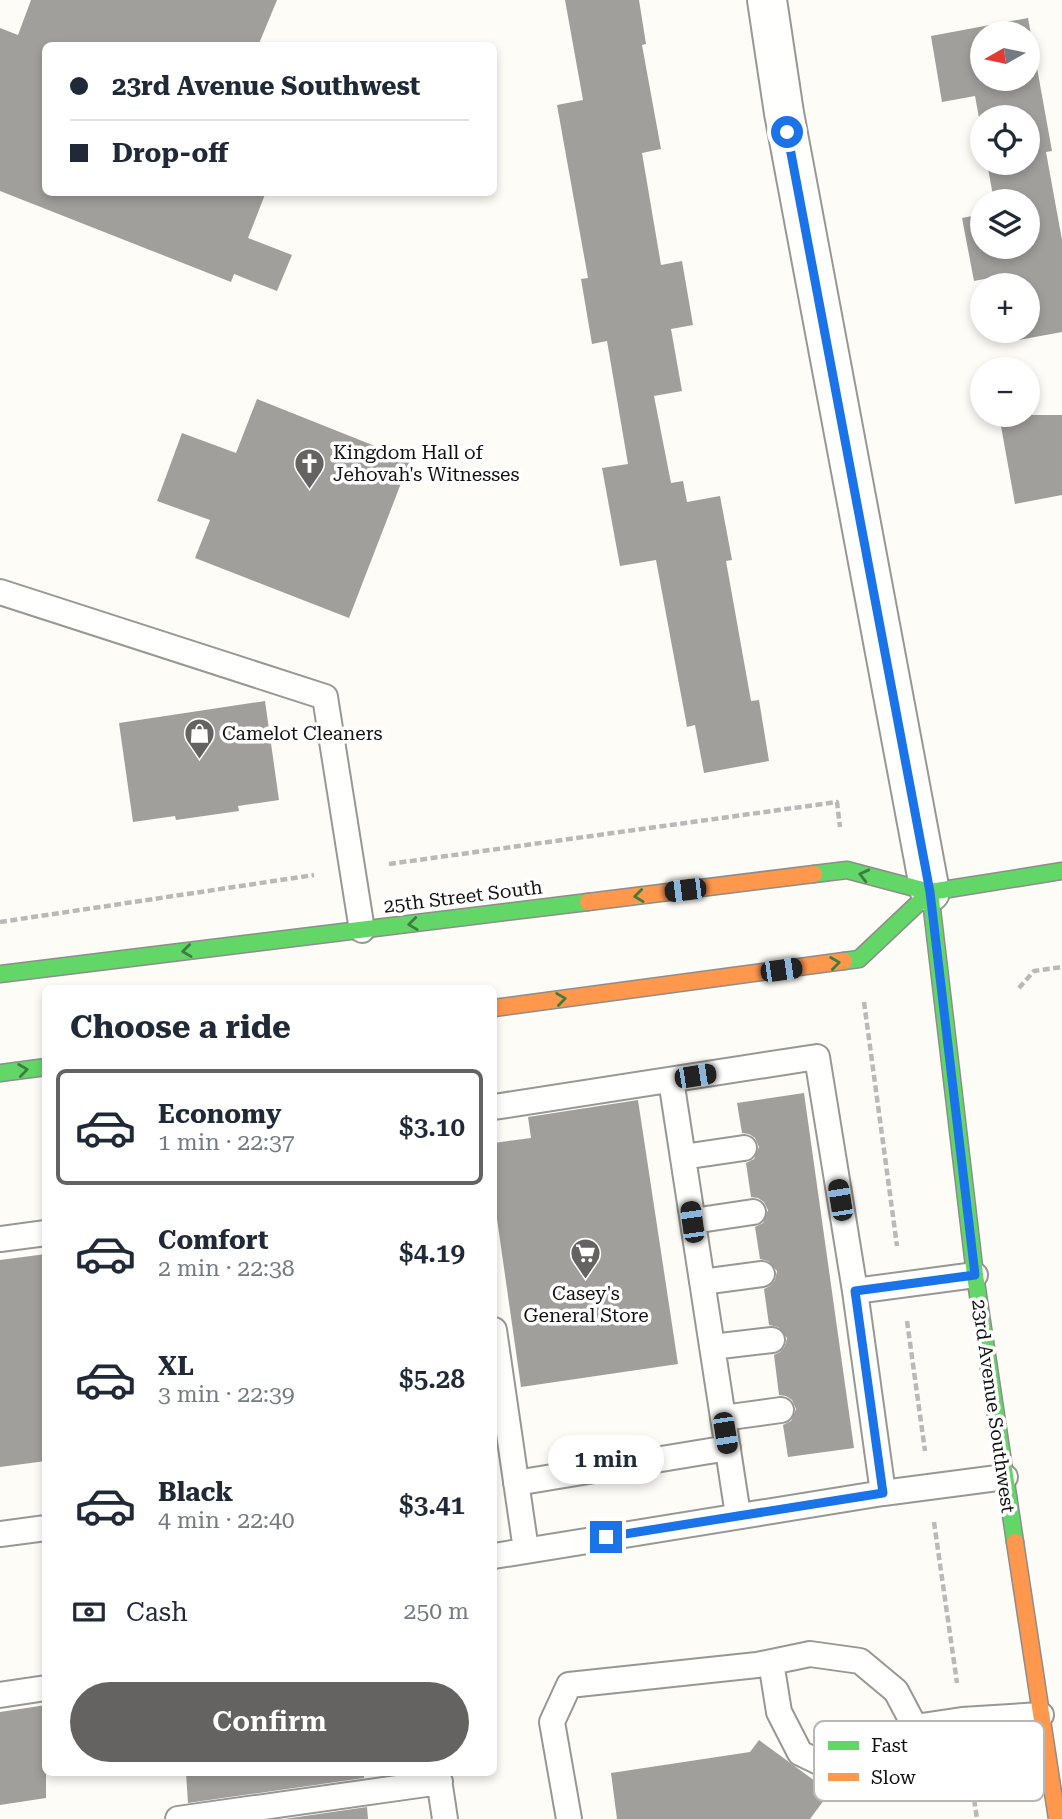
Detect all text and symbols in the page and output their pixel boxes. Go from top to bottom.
north arrow [970,21,1040,91]
map controls [970,21,1040,427]
text: 23rd Avenue Southwest [112,71,420,101]
button: locate [970,105,1040,175]
route start [771,116,803,148]
text: Drop-off [112,138,228,168]
button: layers [970,189,1040,259]
button: + [970,273,1040,343]
button: − [970,357,1040,427]
place label: Kingdom Hall of Jehovah's Witnesses [333,441,520,486]
church icon: Kingdom Hall of Jehovah's Witnesses [293,446,327,490]
shop icon: Camelot Cleaners [182,716,216,760]
place label: Camelot Cleaners [222,722,383,745]
one-way arrow [858,869,870,883]
street label: 25th Street South [382,875,544,918]
car [663,877,708,903]
one-way arrow [633,888,644,903]
one-way arrow [407,916,419,931]
one-way arrow [181,944,193,959]
one-way arrow [829,955,841,970]
car [759,957,804,983]
one-way arrow [555,992,567,1007]
text: Choose a ride [70,1008,291,1046]
car [673,1062,718,1090]
one-way arrow [17,1063,29,1078]
icon: car [74,1096,137,1159]
text: Economy [158,1099,281,1129]
text: $3.10 [399,1112,465,1142]
text: 1 min · 22:37 [158,1129,295,1156]
car [827,1178,854,1222]
car [679,1200,706,1244]
icon: car [74,1222,137,1285]
text: Comfort [158,1225,268,1255]
supermarket icon: Casey's General Store [569,1237,603,1281]
text: $4.19 [399,1238,465,1268]
text: 2 min · 22:38 [158,1255,295,1282]
place label: Casey's General Store [523,1282,649,1327]
street label: 23rd Avenue Southwest [967,1298,1020,1514]
icon: car [74,1348,137,1411]
text: XL [158,1351,194,1381]
text: $5.28 [399,1364,465,1394]
text: 3 min · 22:39 [158,1381,295,1408]
car [712,1411,739,1455]
callout: 1 min [548,1436,664,1484]
text: 1 min [574,1446,638,1473]
icon: car [74,1474,137,1537]
text: Black [158,1477,233,1507]
text: $3.41 [399,1490,465,1520]
text: 4 min · 22:40 [158,1507,295,1534]
route end [590,1521,622,1553]
icon: cash [70,1593,108,1631]
text: Cash [126,1597,188,1627]
text: 250 m [404,1598,469,1625]
button: Confirm [70,1682,469,1762]
legend [814,1721,1044,1801]
text: Fast [871,1734,908,1757]
text: Slow [871,1766,916,1789]

